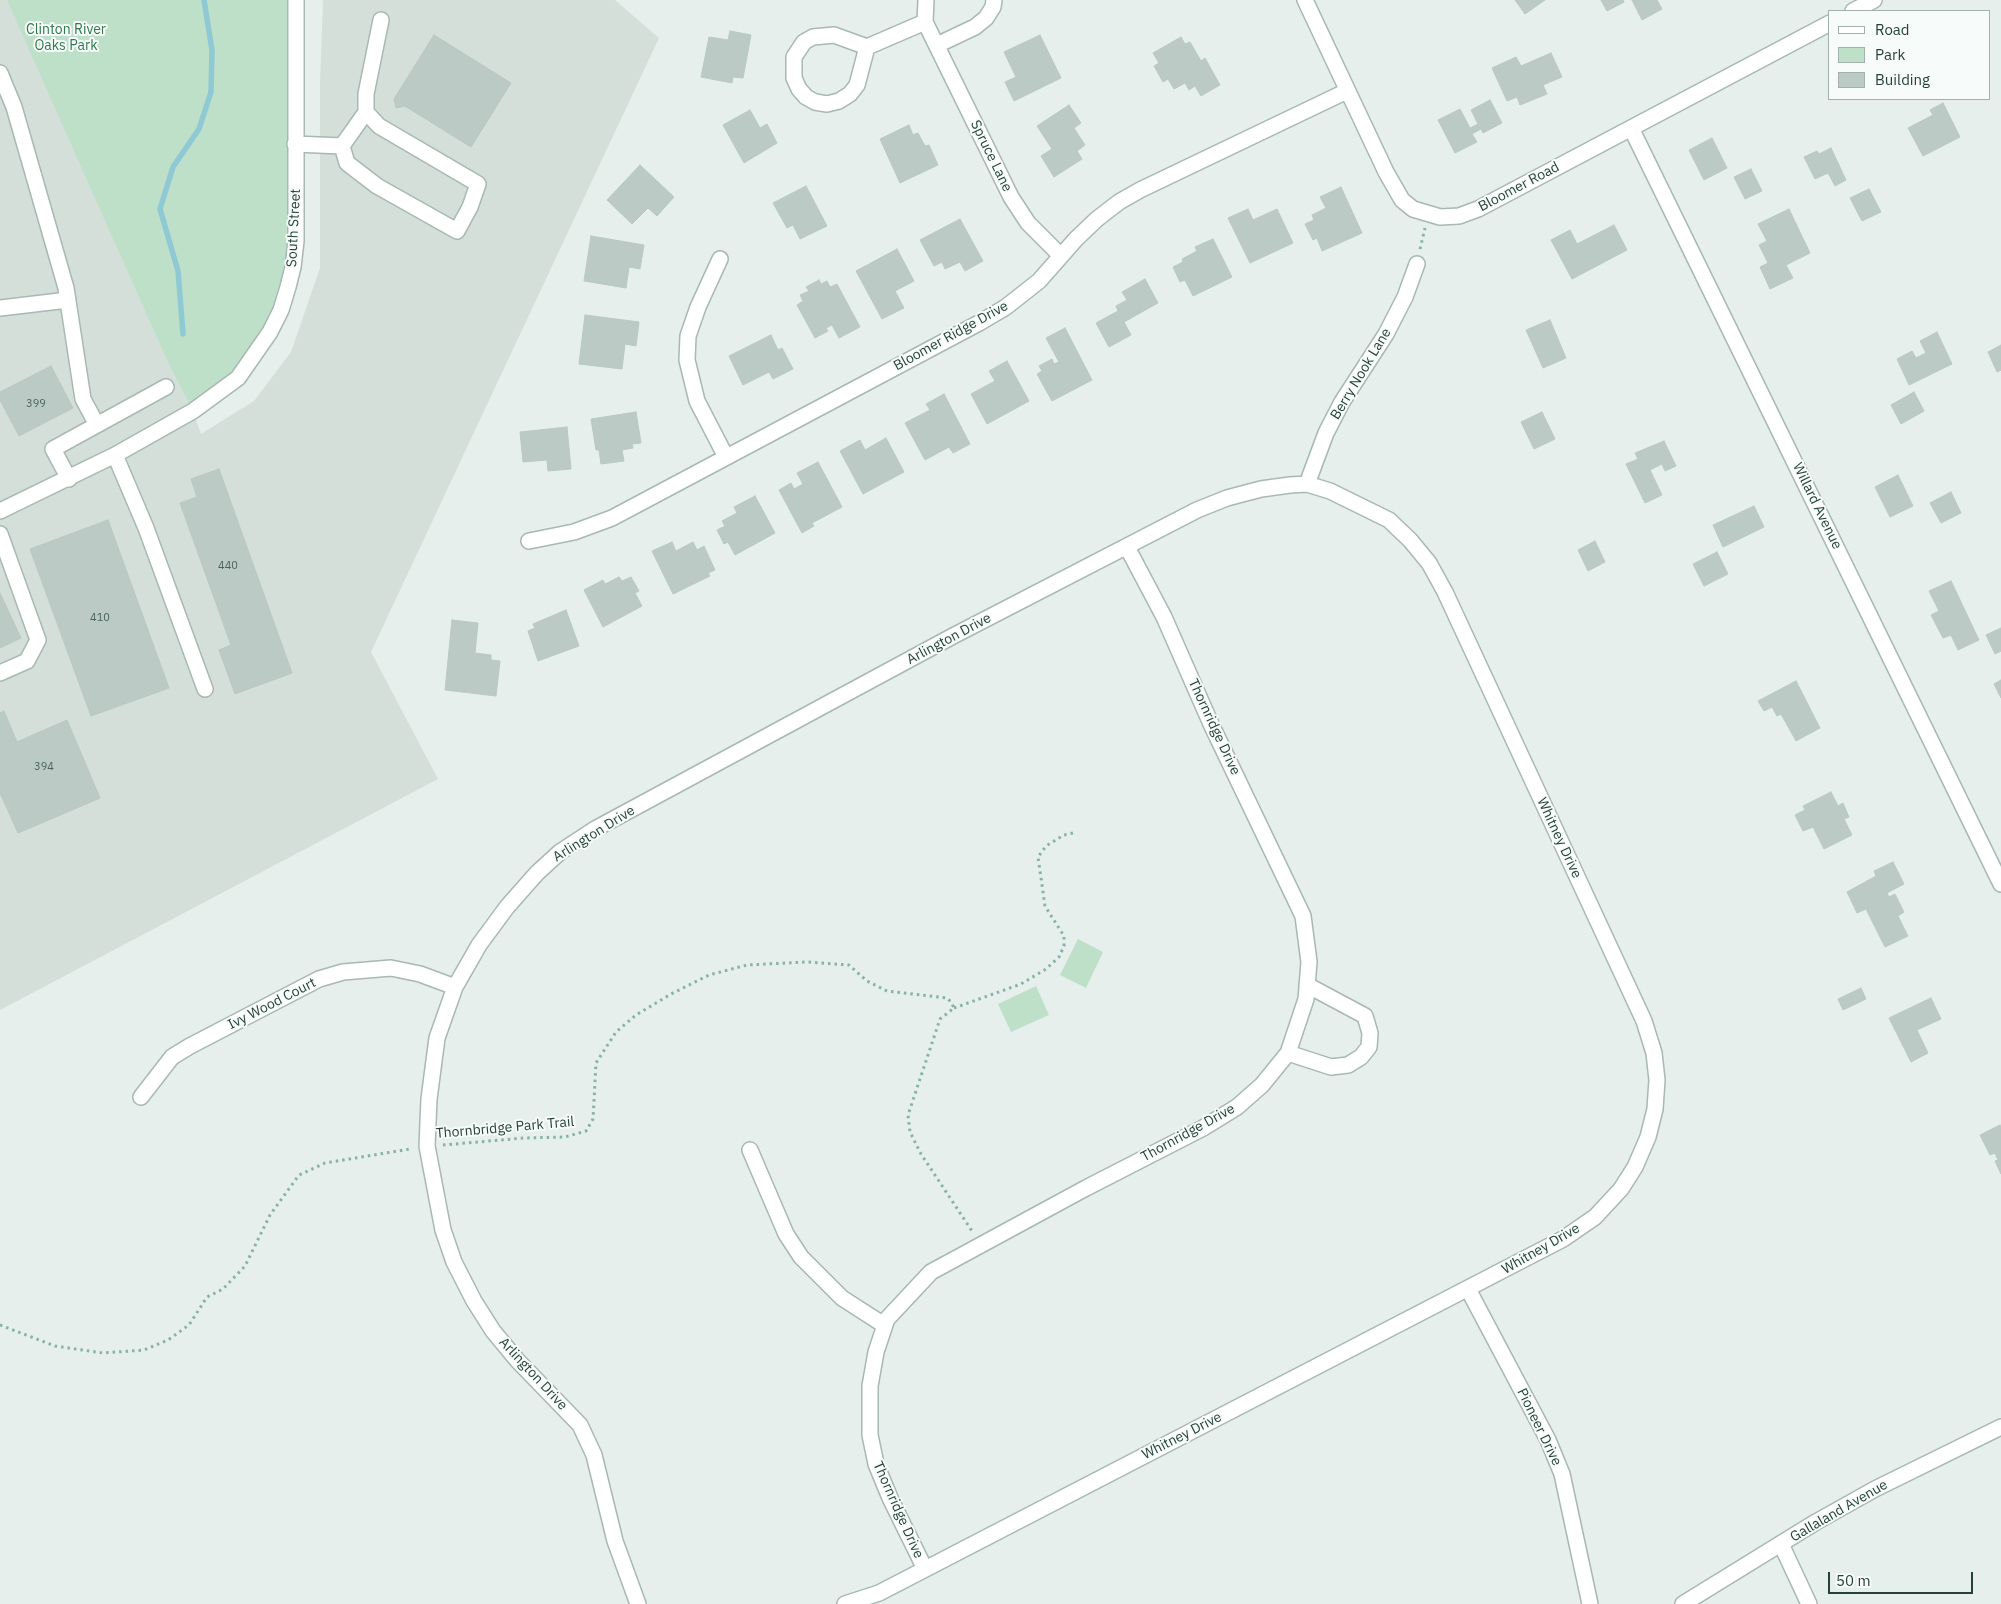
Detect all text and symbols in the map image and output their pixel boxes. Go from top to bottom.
legend [1828,10,1991,100]
text: Road [1875,20,1910,39]
park label: Clinton River Oaks Park [26,22,106,54]
text: Park [1875,45,1905,64]
text: Building [1875,70,1930,89]
street label: Spruce Lane [966,118,1016,194]
street label: Bloomer Road [1476,159,1562,215]
street label: South Street [284,188,304,268]
street label: Bloomer Ridge Drive [891,298,1011,374]
street label: Berry Nook Lane [1327,325,1395,423]
house number: 399 [26,397,46,411]
street label: Willard Avenue [1789,460,1845,552]
house number: 440 [218,559,238,573]
street label: Arlington Drive [904,610,994,668]
house number: 410 [90,611,110,625]
street label: Thornridge Drive [1184,676,1244,778]
house number: 394 [34,760,54,774]
street label: Whitney Drive [1533,795,1585,881]
street label: Arlington Drive [550,802,638,866]
street label: Ivy Wood Court [225,975,319,1033]
street label: Thornridge Drive [1138,1100,1238,1166]
street label: Thornbridge Park Trail [435,1114,575,1142]
street label: Whitney Drive [1499,1220,1583,1278]
street label: Arlington Drive [495,1334,571,1414]
street label: Pioneer Drive [1513,1386,1565,1468]
street label: Whitney Drive [1139,1409,1225,1463]
street label: Thornridge Drive [869,1459,927,1561]
street label: Gallaland Avenue [1787,1476,1891,1546]
scale bar [1831,1562,1976,1594]
text: 50 m [1836,1571,1871,1590]

